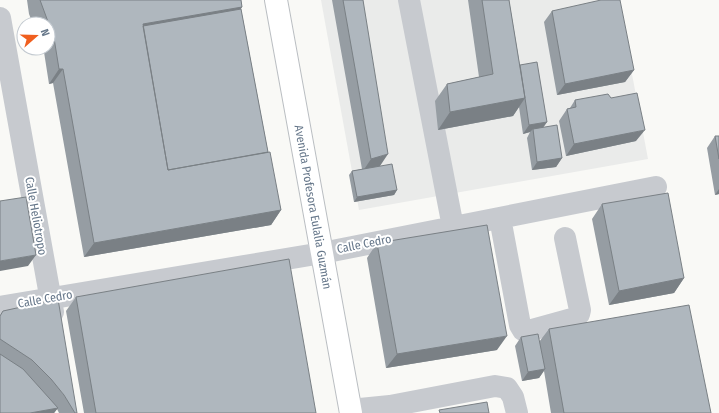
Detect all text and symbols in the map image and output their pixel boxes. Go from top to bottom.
north arrow [16,16,56,56]
text: N [38,27,52,38]
street label: Avenida Profesora Eulalia Guzmán [292,124,334,290]
street label: Calle Heliotropo [22,176,50,256]
street label: Calle Cedro [336,232,392,256]
street label: Calle Cedro [17,287,73,311]

